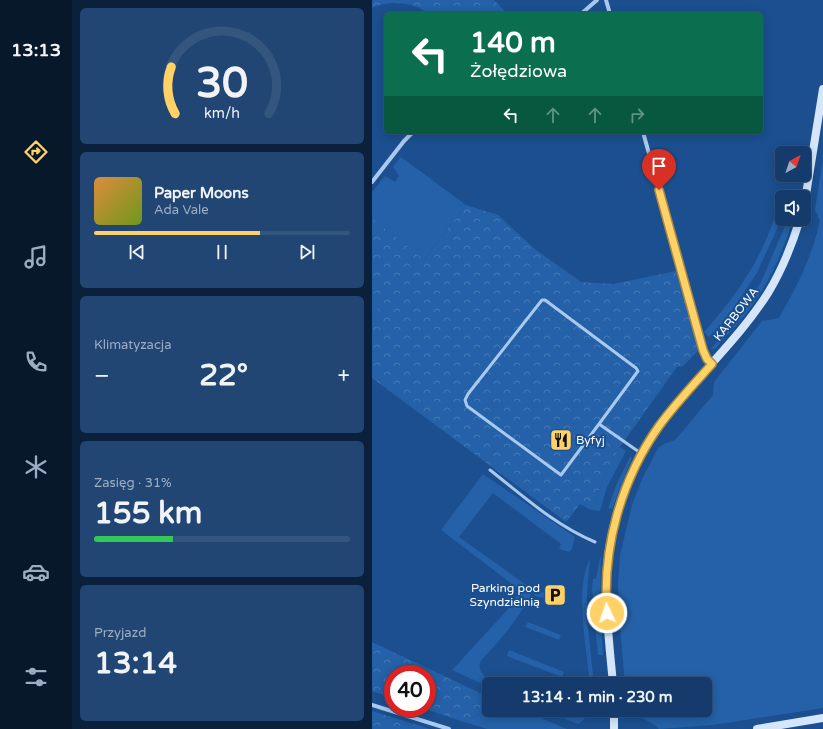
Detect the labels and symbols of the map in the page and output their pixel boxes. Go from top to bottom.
north arrow [775,146,811,182]
pin [642,149,676,190]
street label: KARBOWA [711,284,761,344]
restaurant icon: Byfyj [548,427,574,453]
place label: Byfyj [576,433,605,447]
place label: Parking pod Szyndzielnią [470,581,540,609]
parking icon: Parking pod Szyndzielnią [542,582,568,608]
position arrow [586,592,628,634]
speed limit sign: 40 [384,665,436,717]

